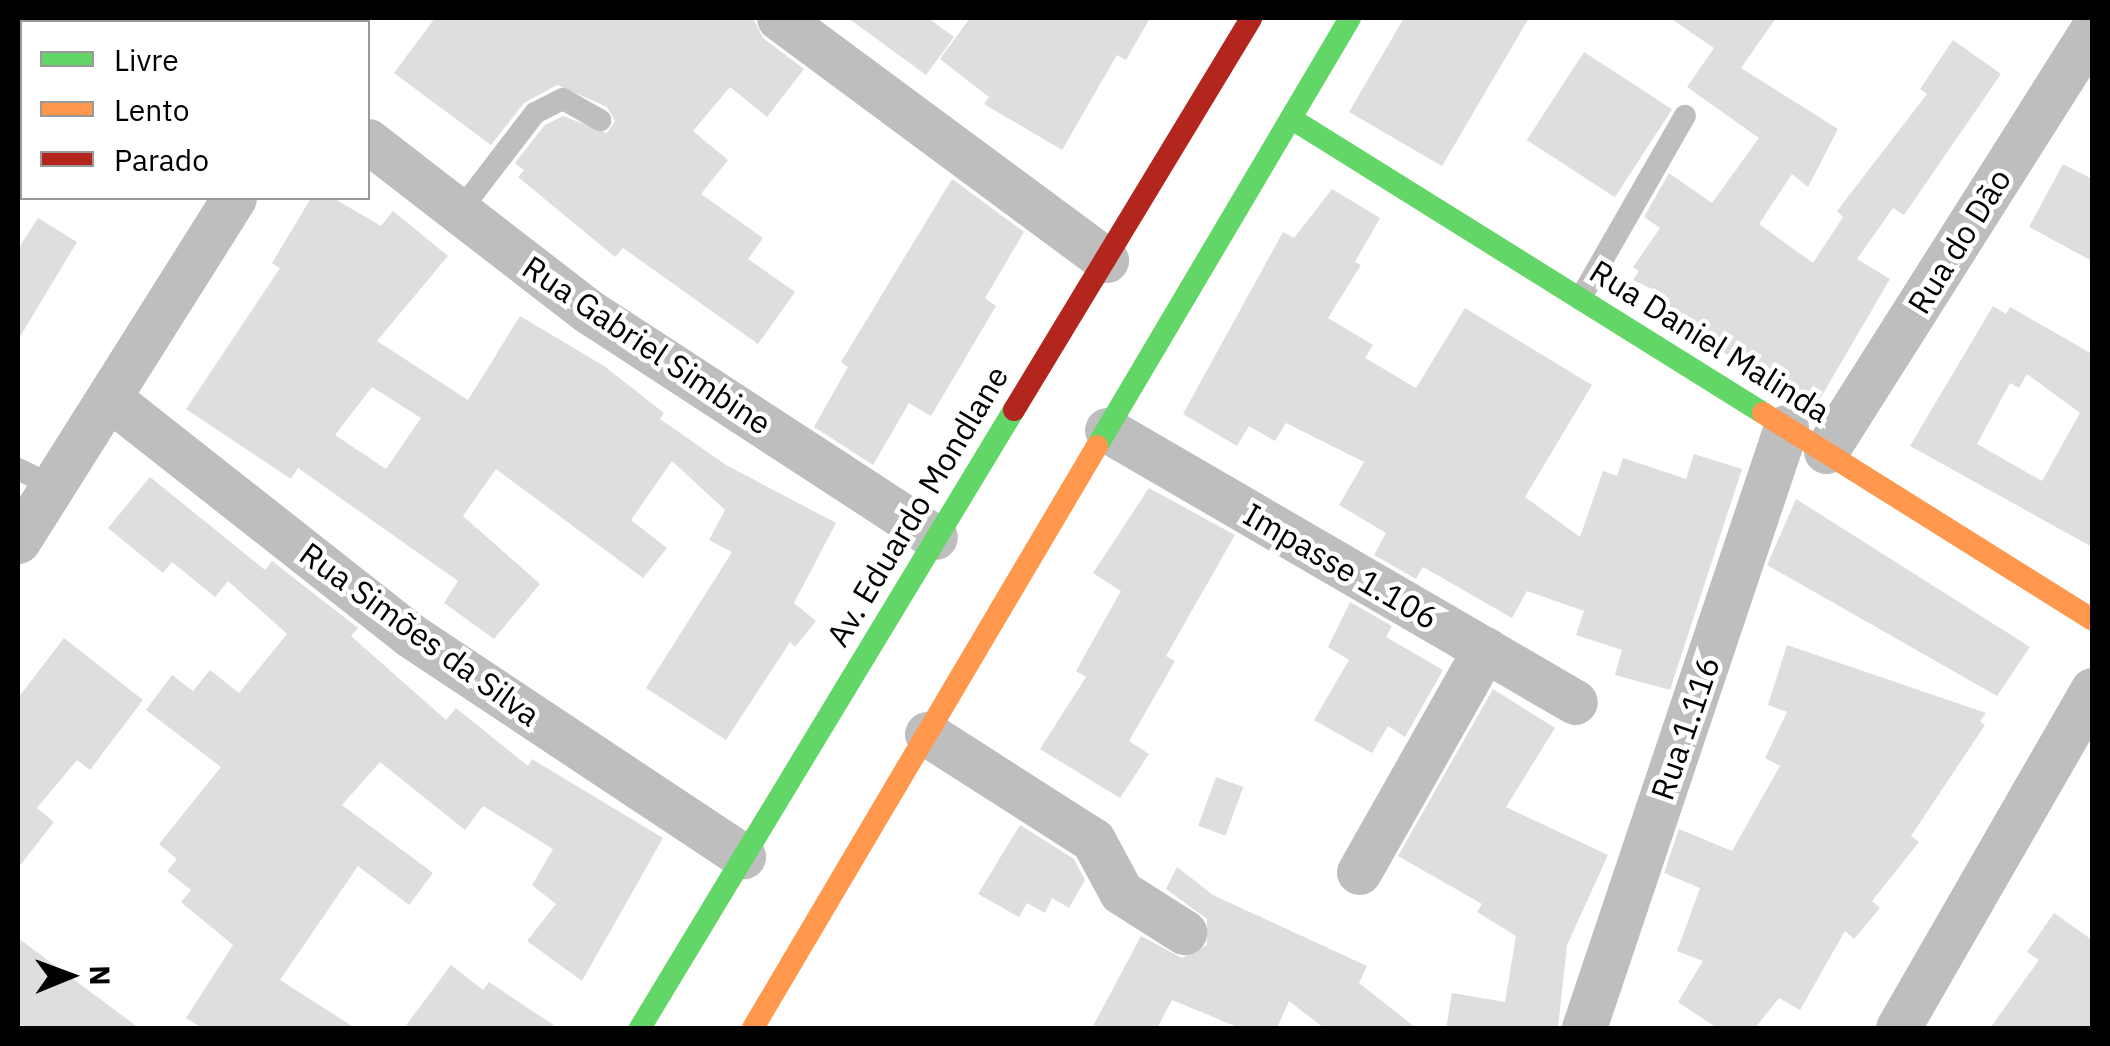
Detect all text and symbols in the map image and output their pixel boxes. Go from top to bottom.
legend [20,20,370,200]
text: Livre [114,40,179,79]
text: Lento [114,90,189,129]
text: Parado [114,140,209,179]
street label: Rua do Dão [1899,161,2019,321]
street label: Rua Gabriel Simbine [515,248,779,442]
street label: Rua Daniel Malinda [1583,252,1837,430]
street label: Av. Eduardo Mondlane [818,359,1016,653]
street label: Impasse 1.106 [1237,495,1445,637]
street label: Rua Simões da Silva [293,534,547,734]
street label: Rua 1.116 [1643,651,1727,805]
north arrow [20,926,120,1026]
text: N [82,965,119,986]

